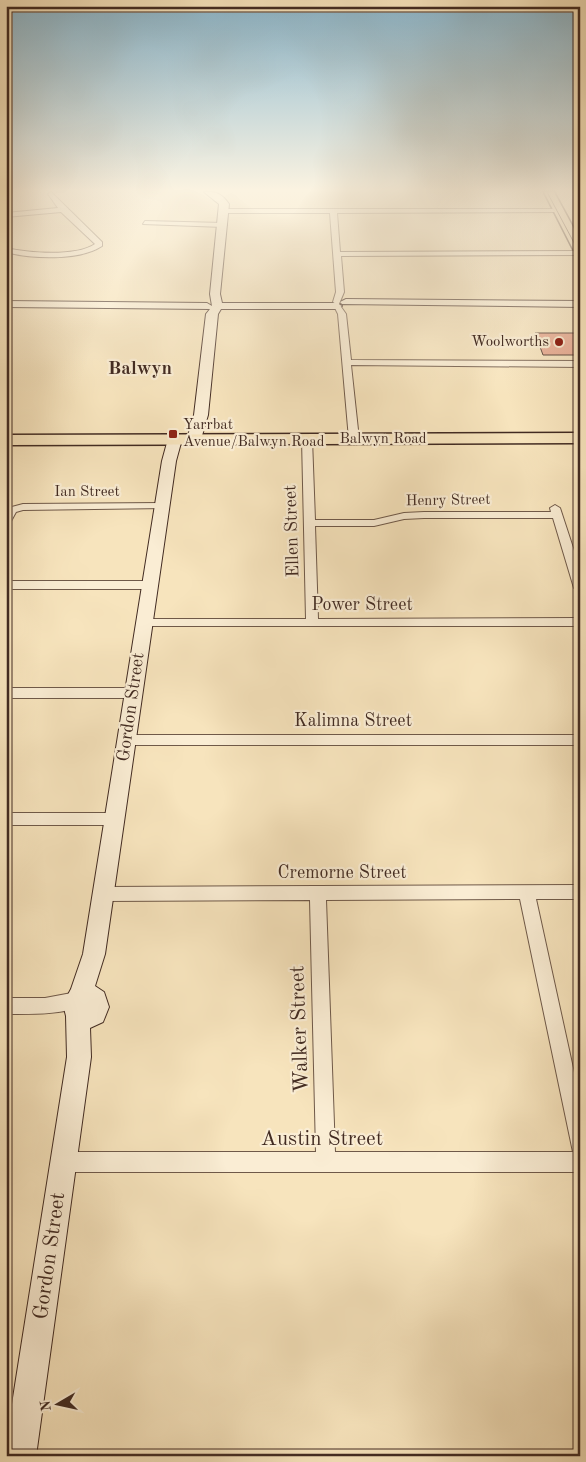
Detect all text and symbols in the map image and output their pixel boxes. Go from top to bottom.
place label: Woolworths [471,335,549,350]
marker: Woolworths [553,336,565,348]
district label: Balwyn [108,360,172,379]
place label: Yarrbat Avenue/Balwyn Road [183,418,325,450]
marker: Yarrbat Avenue/Balwyn Road [167,428,179,440]
street label: Balwyn Road [339,432,427,447]
street label: Ellen Street [281,484,303,578]
street label: Ian Street [54,485,120,500]
street label: Henry Street [405,493,491,509]
street label: Power Street [311,596,413,614]
street label: Gordon Street [114,651,148,763]
street label: Kalimna Street [294,712,412,730]
street label: Cremorne Street [277,864,407,882]
street label: Walker Street [287,965,313,1093]
street label: Austin Street [261,1129,383,1150]
street label: Gordon Street [31,1191,69,1321]
north arrow [32,1380,82,1430]
text: N [38,1399,54,1412]

